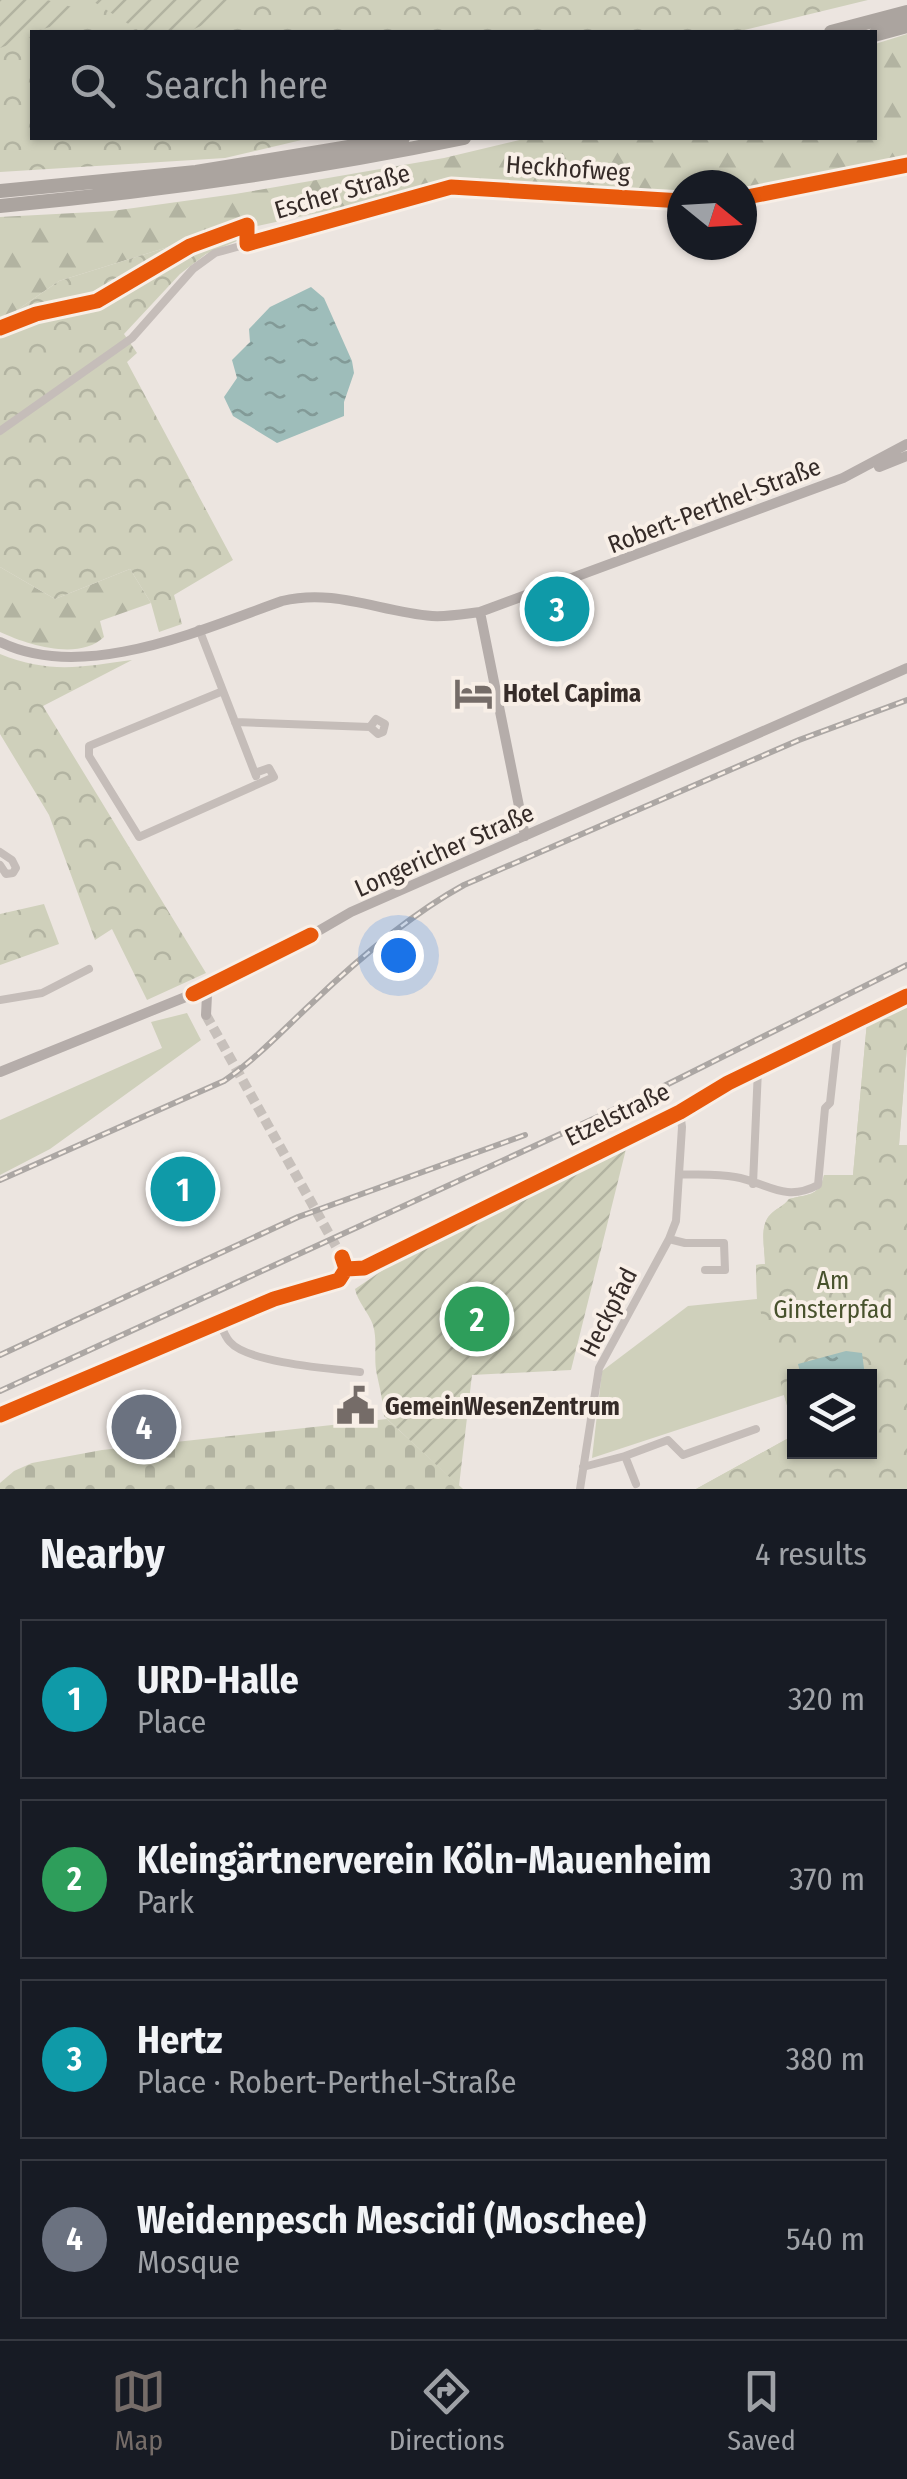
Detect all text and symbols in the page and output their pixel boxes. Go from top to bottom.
search box [30,30,877,140]
icon: search [65,58,120,113]
text: Search here [145,62,328,108]
street label: Heckhofweg [505,150,631,188]
street label: Escher Straße [271,158,414,226]
north arrow [667,170,757,260]
street label: Robert-Perthel-Straße [604,452,825,560]
pin: 3 [524,572,590,646]
hotel icon: Hotel Capima [452,672,494,714]
place label: Hotel Capima [503,679,641,709]
street label: Longericher Straße [350,798,539,904]
your location [373,930,424,981]
street label: Etzelstraße [560,1077,675,1153]
pin: 1 [150,1152,216,1226]
street label: Heckpfad [574,1263,644,1362]
park label: Am Ginsterpfad [773,1266,893,1325]
pin: 2 [444,1282,510,1356]
map controls [787,1369,877,1459]
button: layers [787,1369,877,1459]
public building icon: GemeinWesenZentrum [334,1385,376,1427]
pin: 4 [112,1390,176,1464]
place label: GemeinWesenZentrum [385,1392,620,1422]
text: Nearby [40,1529,165,1579]
text: 4 results [755,1535,867,1573]
text: URD-Halle [137,1657,299,1703]
text: 1 [68,1680,81,1718]
text: 320 m [788,1680,865,1718]
text: Place [137,1703,206,1741]
text: Kleingärtnerverein Köln-Mauenheim [137,1837,712,1883]
text: 2 [67,1860,82,1898]
text: 370 m [789,1860,865,1898]
text: Park [137,1883,194,1921]
text: Hertz [137,2017,222,2063]
text: 3 [67,2040,82,2078]
text: 380 m [786,2040,865,2078]
text: Place · Robert-Perthel-Straße [137,2063,517,2101]
text: Weidenpesch Mescidi (Moschee) [137,2197,646,2243]
text: 4 [66,2220,83,2258]
text: 540 m [786,2220,865,2258]
text: Mosque [137,2243,240,2281]
tab: Map [111,2364,166,2457]
tab: Directions [389,2364,505,2457]
tab: Saved [727,2364,796,2457]

